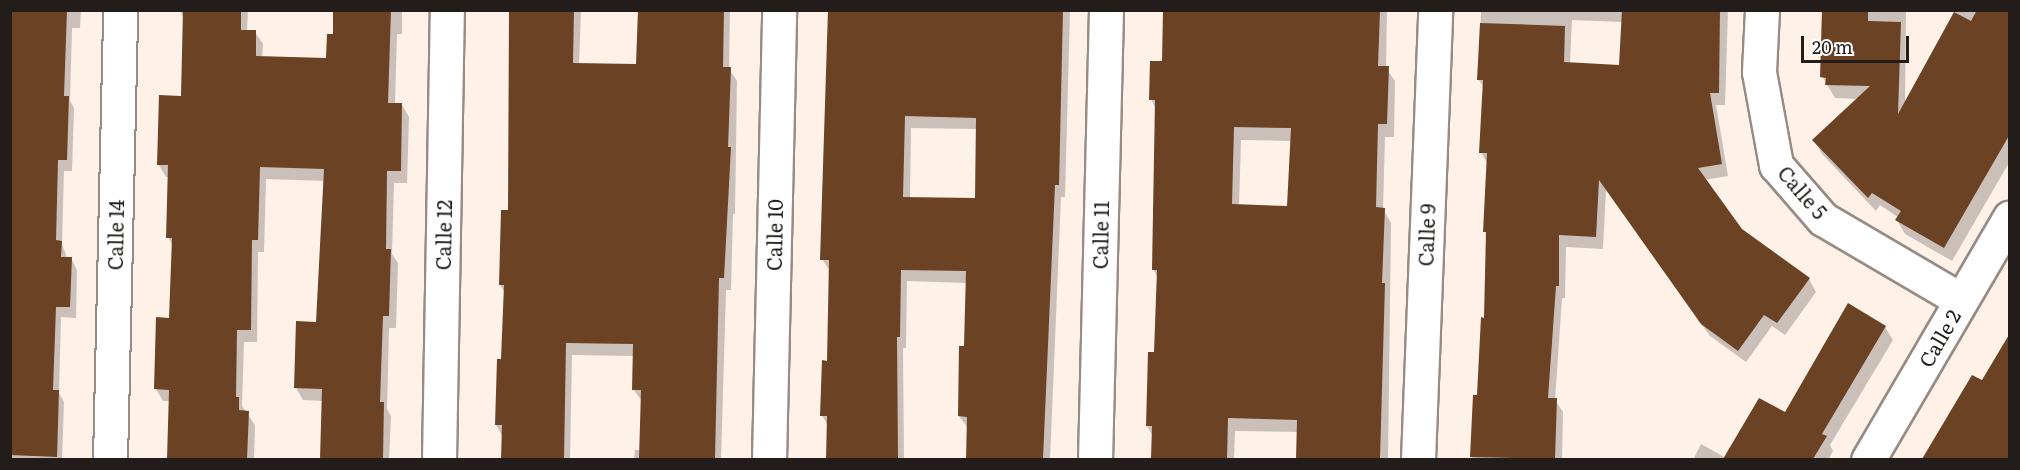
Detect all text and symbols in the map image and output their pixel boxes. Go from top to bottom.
scale bar [1804,24,1912,62]
text: 20 m [1812,33,1853,60]
street label: Calle 5 [1774,161,1832,223]
street label: Calle 10 [761,199,787,271]
street label: Calle 14 [102,200,128,270]
street label: Calle 12 [430,200,456,270]
street label: Calle 11 [1087,201,1113,269]
street label: Calle 9 [1413,203,1439,267]
street label: Calle 2 [1913,305,1965,371]

